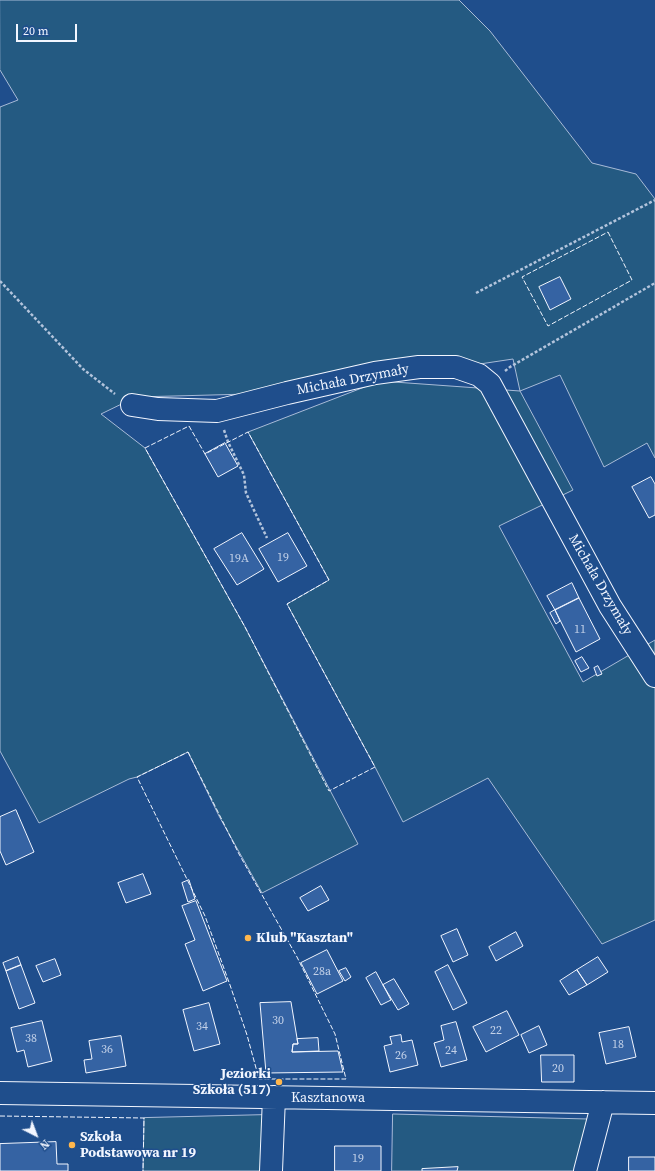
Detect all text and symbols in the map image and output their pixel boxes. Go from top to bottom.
scale bar [18,16,79,42]
text: 20 m [23,23,49,39]
street label: Michała Drzymały [296,361,410,399]
street label: Michała Drzymały [564,532,636,638]
house number: 19 [277,551,289,565]
house number: 19A [229,552,249,566]
house number: 11 [574,623,586,637]
place label: Klub "Kasztan" [256,930,353,946]
marker: Klub "Kasztan" [243,933,253,943]
house number: 28a [313,965,331,979]
house number: 30 [272,1014,284,1028]
house number: 34 [196,1020,208,1034]
house number: 22 [490,1024,502,1038]
house number: 38 [25,1032,37,1046]
house number: 18 [612,1038,624,1052]
house number: 36 [101,1043,113,1057]
house number: 24 [445,1044,457,1058]
house number: 26 [395,1049,407,1063]
house number: 20 [552,1062,564,1076]
place label: Jeziorki Szkoła (517) [193,1066,271,1098]
marker: Jeziorki Szkoła (517) [274,1077,284,1087]
street label: Kasztanowa [291,1090,365,1106]
north arrow [16,1115,56,1155]
place label: Szkoła Podstawowa nr 19 [80,1129,196,1162]
text: N [36,1136,52,1153]
marker: Szkoła Podstawowa nr 19 [67,1140,77,1150]
house number: 19 [352,1152,364,1166]

